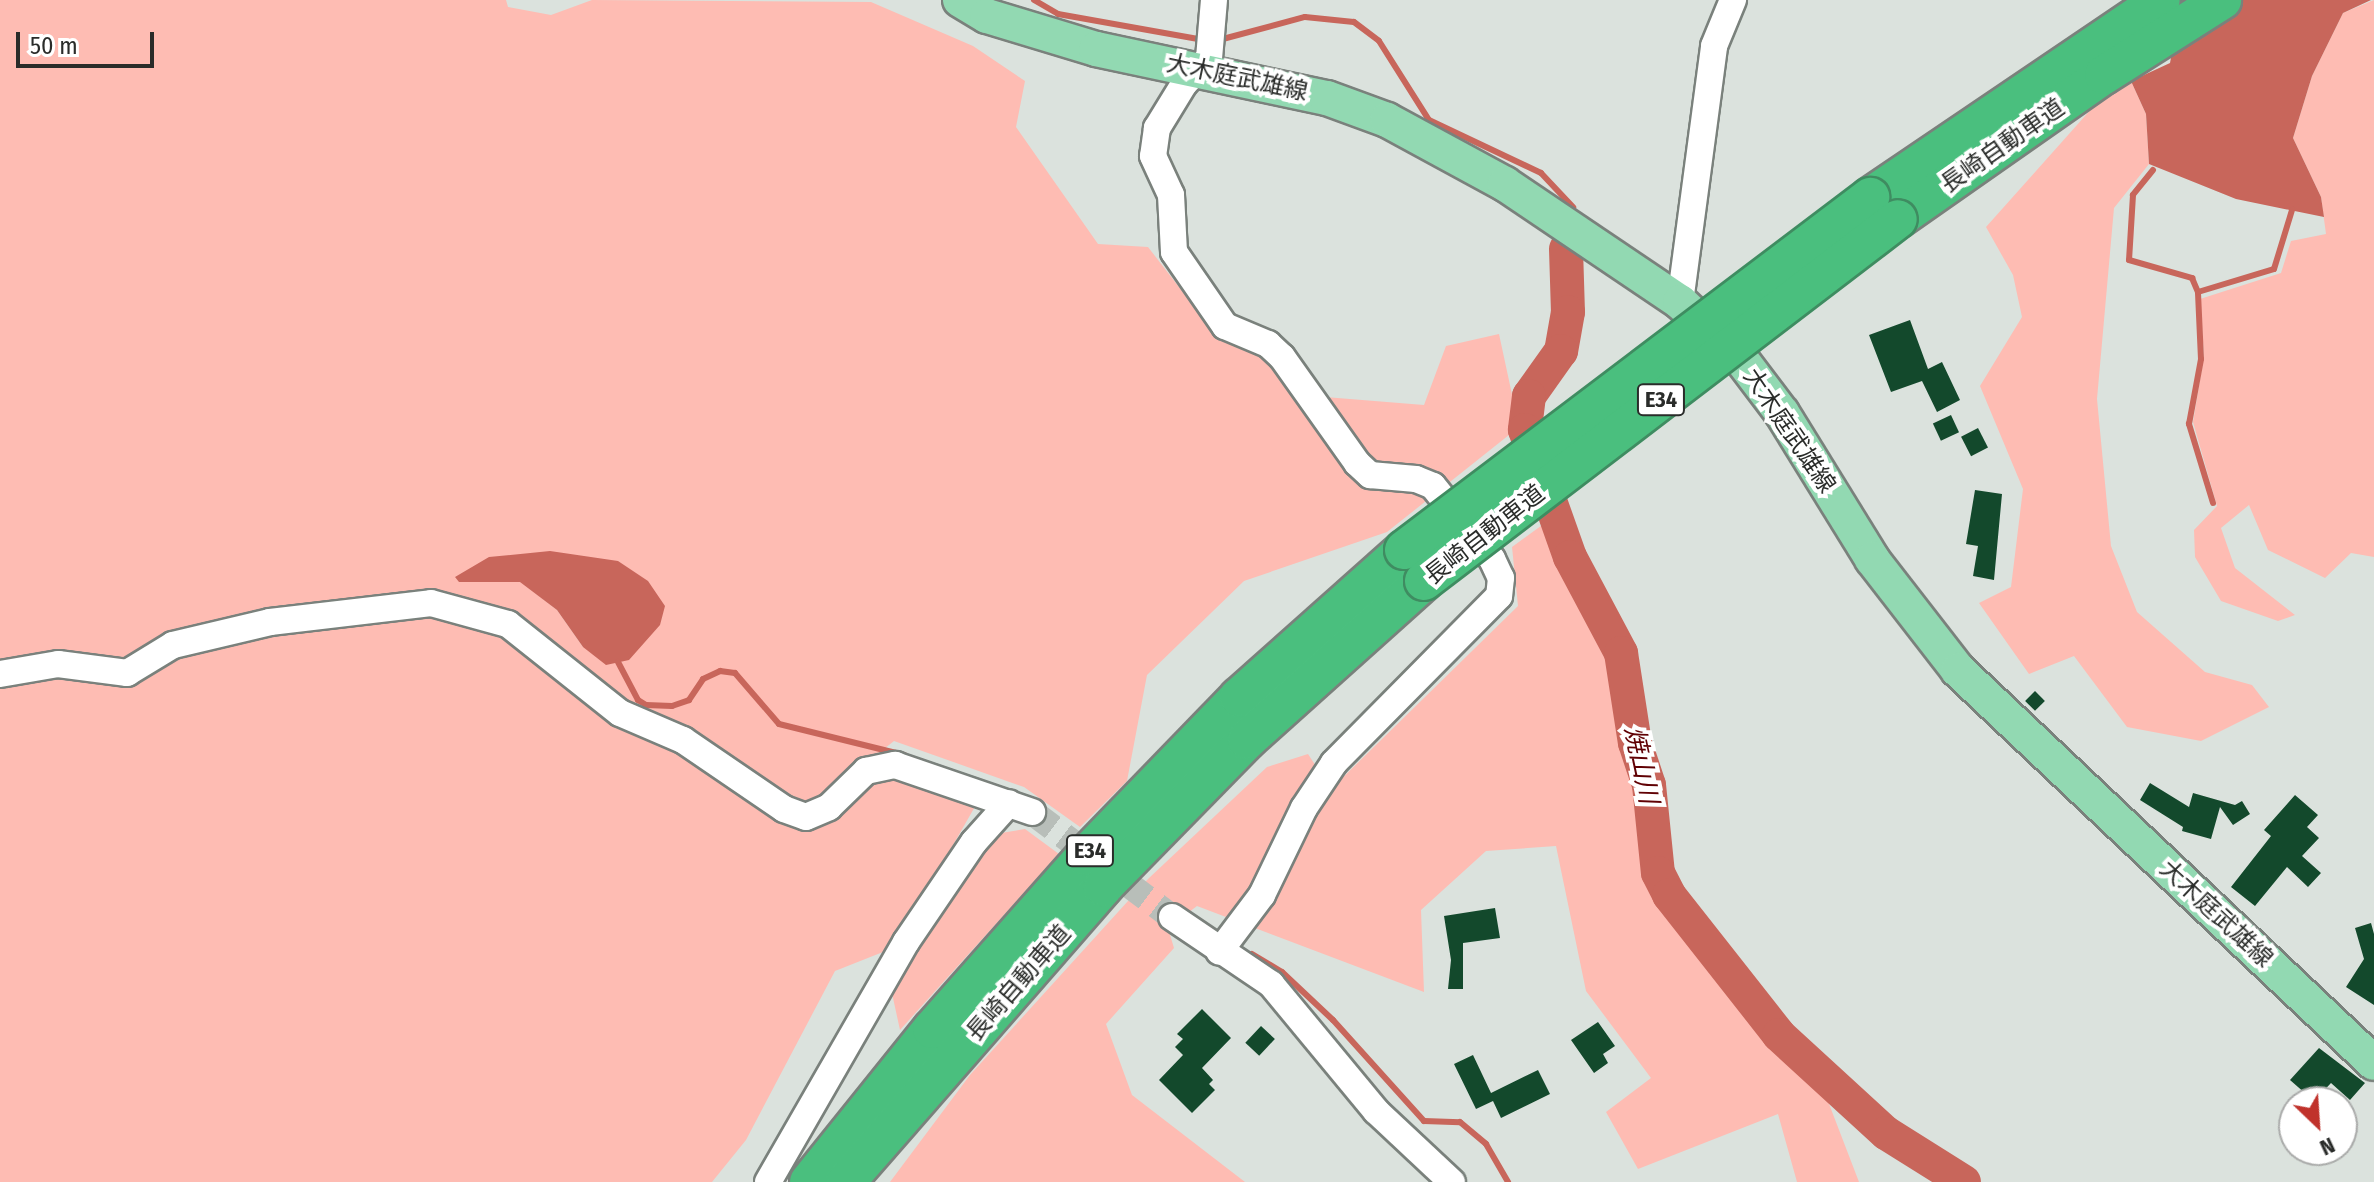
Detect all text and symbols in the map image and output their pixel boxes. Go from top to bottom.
scale bar [20,16,158,66]
text: 50 m [30,32,78,60]
street label: 大木庭武雄線 [1164,49,1310,107]
street label: 長崎自動車道 [1936,93,2070,199]
street label: 大木庭武雄線 [1737,363,1841,499]
road number: E34 [1635,382,1687,418]
street label: 長崎自動車道 [1419,479,1551,591]
water label: 焼山川 [1618,724,1664,806]
road number: E34 [1064,833,1116,869]
street label: 大木庭武雄線 [2154,854,2278,974]
street label: 長崎自動車道 [961,919,1077,1047]
north arrow [2278,1086,2358,1166]
text: N [2316,1131,2339,1161]

